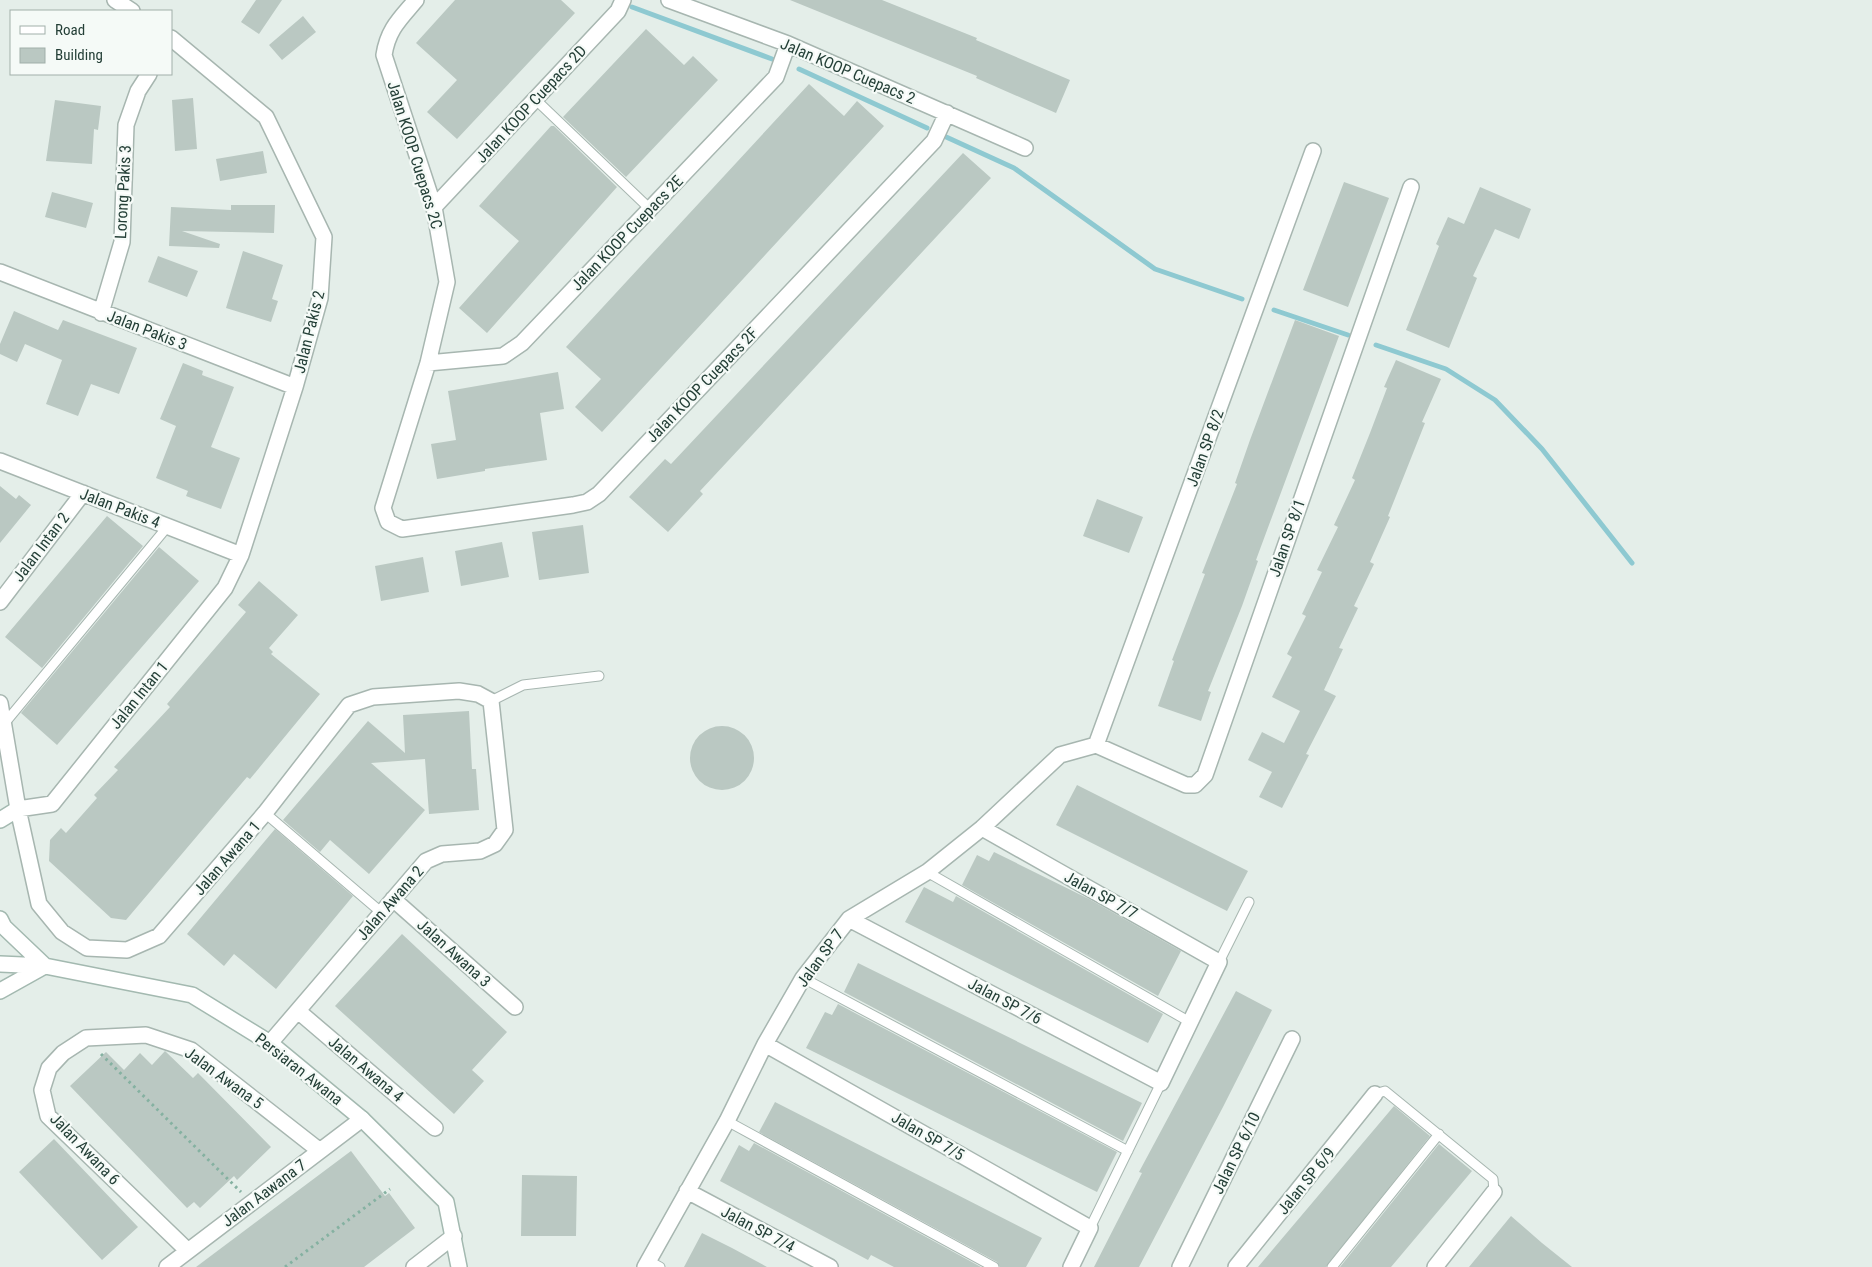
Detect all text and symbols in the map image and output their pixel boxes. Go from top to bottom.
legend [10,10,172,75]
text: Road [55,21,85,39]
street label: Jalan KOOP Cuepacs 2 [778,34,918,108]
street label: Jalan KOOP Cuepacs 2D [472,41,590,167]
text: Building [55,46,103,64]
street label: Jalan KOOP Cuepacs 2C [383,79,447,231]
street label: Lorong Pakis 3 [111,145,135,239]
street label: Jalan KOOP Cuepacs 2E [567,172,687,294]
street label: Jalan Pakis 2 [290,289,328,375]
street label: Jalan Pakis 3 [104,306,190,354]
street label: Jalan KOOP Cuepacs 2F [642,323,762,446]
street label: Jalan SP 8/2 [1182,407,1228,489]
street label: Jalan Pakis 4 [77,484,163,532]
street label: Jalan SP 8/1 [1265,497,1309,579]
street label: Jalan Intan 2 [9,509,73,585]
street label: Jalan Intan 1 [106,657,172,733]
street label: Jalan Awana 1 [190,817,264,899]
street label: Jalan Awana 2 [353,862,427,944]
street label: Jalan SP 7/7 [1061,867,1141,923]
street label: Jalan Awana 3 [413,915,495,991]
street label: Jalan SP 7 [793,925,847,991]
street label: Jalan SP 7/6 [965,974,1045,1028]
street label: Persiaran Awana [251,1029,347,1109]
street label: Jalan Awana 4 [325,1032,407,1106]
street label: Jalan Awana 5 [181,1043,267,1113]
street label: Jalan SP 7/5 [888,1108,968,1164]
street label: Jalan Awana 6 [46,1109,124,1189]
street label: Jalan SP 6/10 [1208,1109,1264,1197]
street label: Jalan SP 6/9 [1273,1144,1339,1218]
street label: Jalan Aawana 7 [218,1155,310,1231]
street label: Jalan SP 7/4 [718,1202,798,1256]

